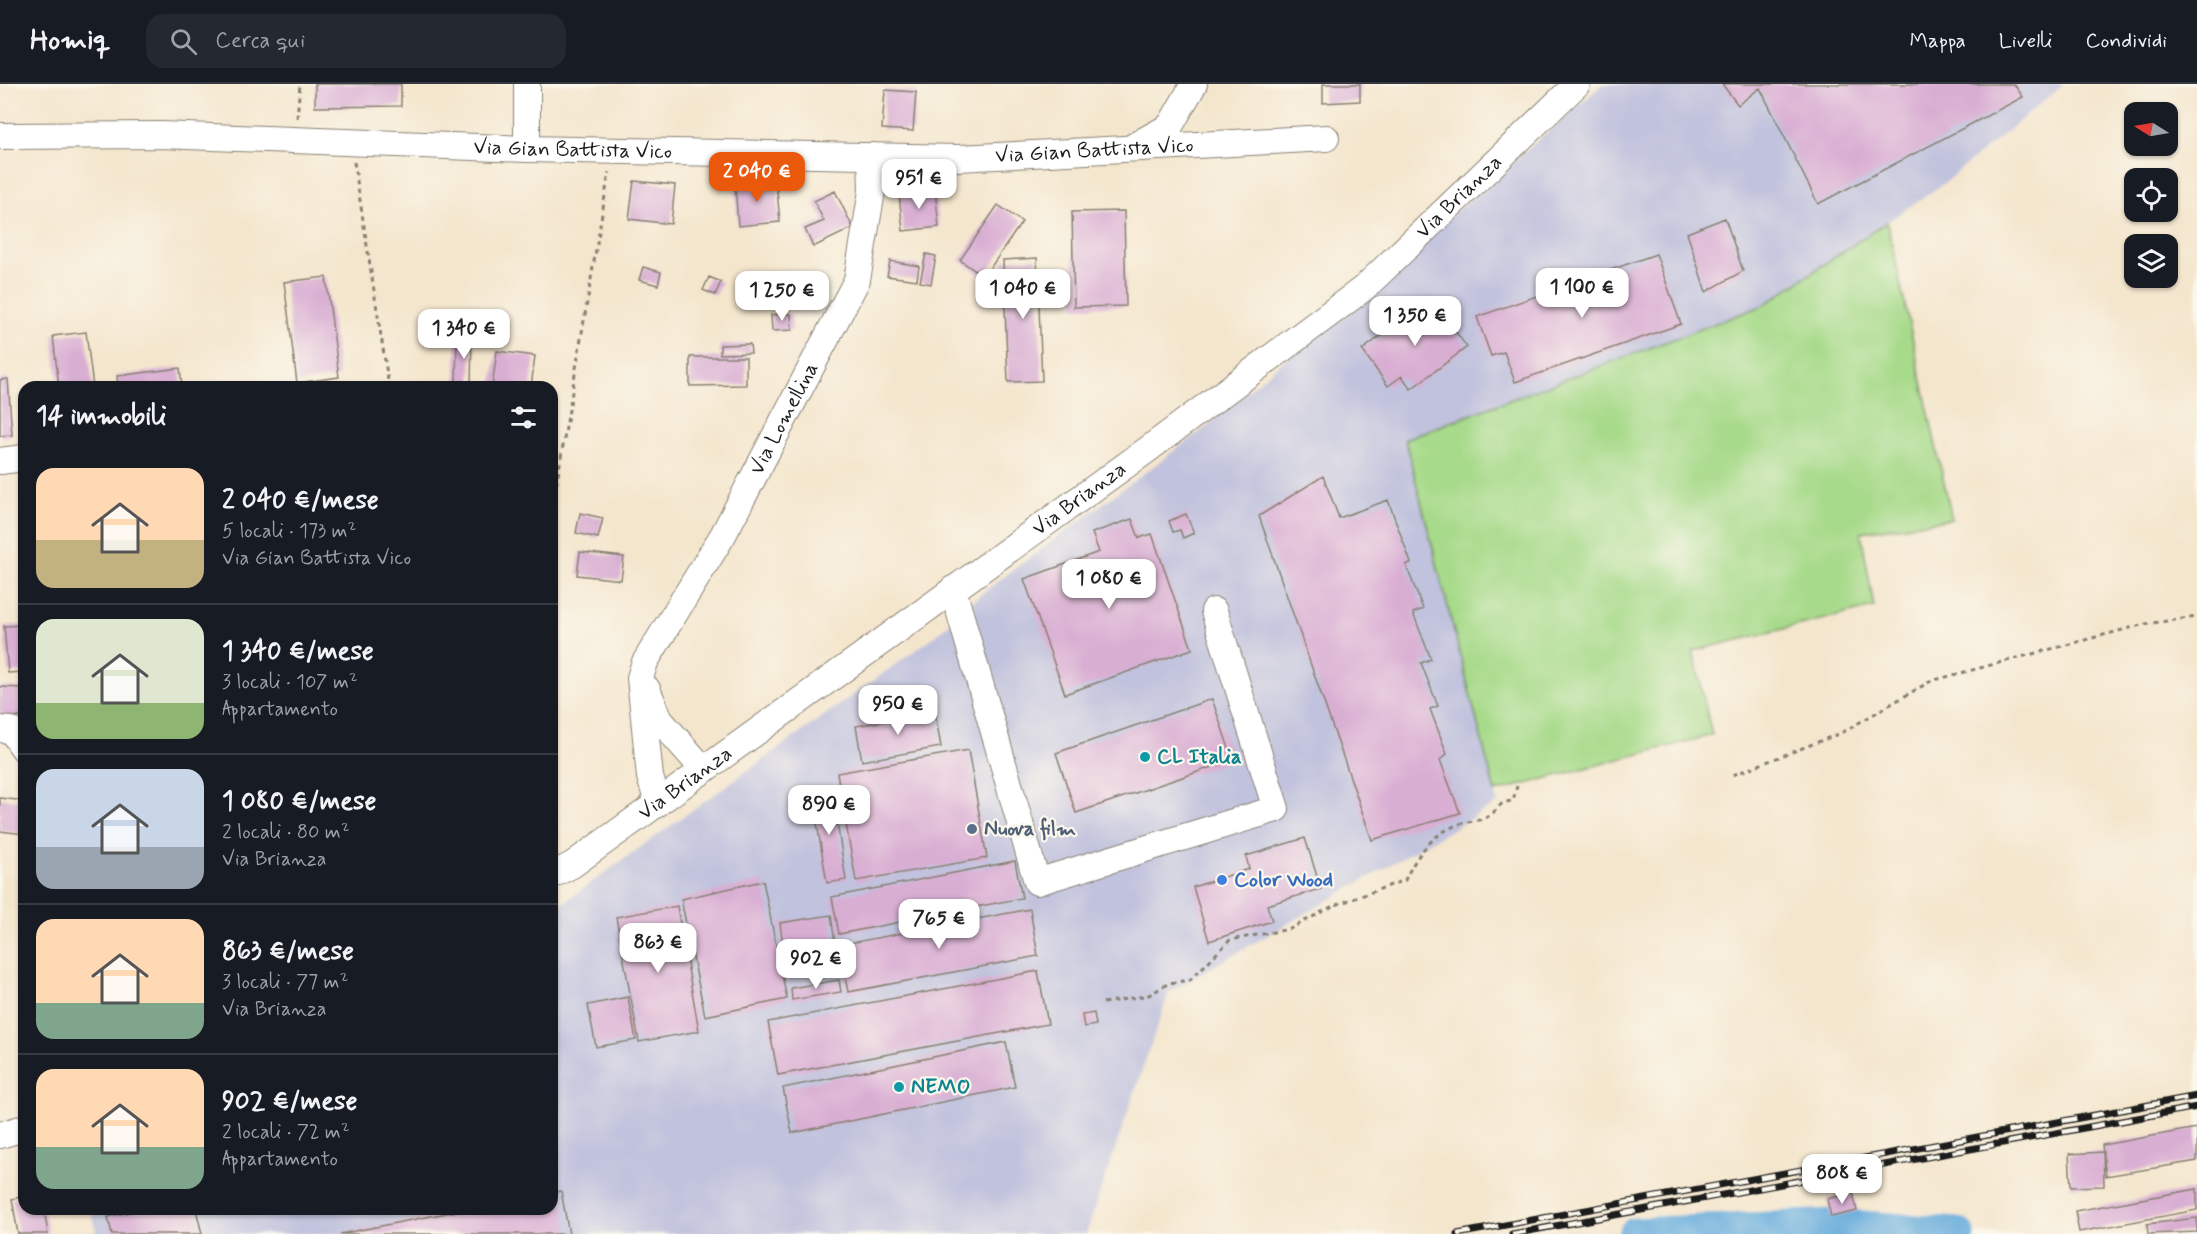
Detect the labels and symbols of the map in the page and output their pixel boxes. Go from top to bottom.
north arrow [2124,102,2178,156]
street label: Via Gian Battista Vico [994,131,1194,170]
street label: Via Gian Battista Vico [473,133,672,166]
street label: Via Brianza [1410,149,1508,245]
pin: 2 040 € [702,152,812,203]
pin: 951 € [877,159,961,210]
pin: 1 100 € [1527,268,1637,319]
pin: 1 040 € [968,269,1078,320]
pin: 1 250 € [727,271,837,322]
pin: 1 350 € [1360,296,1470,347]
pin: 1 340 € [409,309,519,360]
street label: Via Lomellina [743,357,825,480]
street label: Via Brianza [1027,455,1132,542]
pin: 1 080 € [1054,559,1164,610]
pin: 950 € [856,685,940,736]
street label: Via Brianza [632,740,738,827]
place label: CL Italia [1157,743,1242,771]
marker: CL Italia [1138,750,1152,764]
pin: 890 € [787,785,871,836]
place label: Nuova film [984,815,1076,843]
marker: Nuova film [965,822,979,836]
place label: Color Wood [1234,866,1333,894]
marker: Color Wood [1215,873,1229,887]
pin: 765 € [897,899,981,950]
pin: 863 € [616,923,700,974]
pin: 902 € [774,939,858,990]
place label: NEMO [911,1073,971,1101]
marker: NEMO [892,1080,906,1094]
pin: 808 € [1800,1154,1884,1205]

